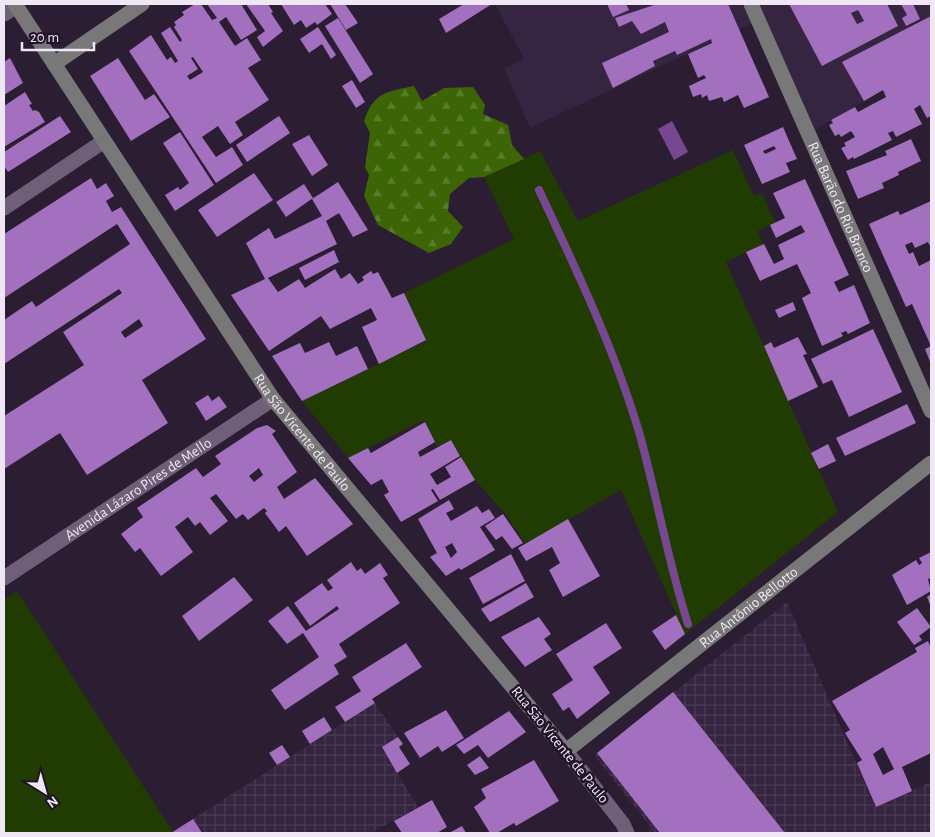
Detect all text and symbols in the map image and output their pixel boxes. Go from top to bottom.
scale bar [22,20,95,52]
text: 20 m [30,30,59,45]
street label: Rua Barão do Rio Branco [805,139,876,275]
street label: Rua São Vicente de Paulo [251,371,354,494]
street label: Avenida Lázaro Pires de Mello [62,435,214,543]
street label: Rua Antônio Bellotto [696,564,800,650]
street label: Rua São Vicente de Paulo [508,684,612,806]
north arrow [20,767,70,817]
text: N [44,793,60,810]

